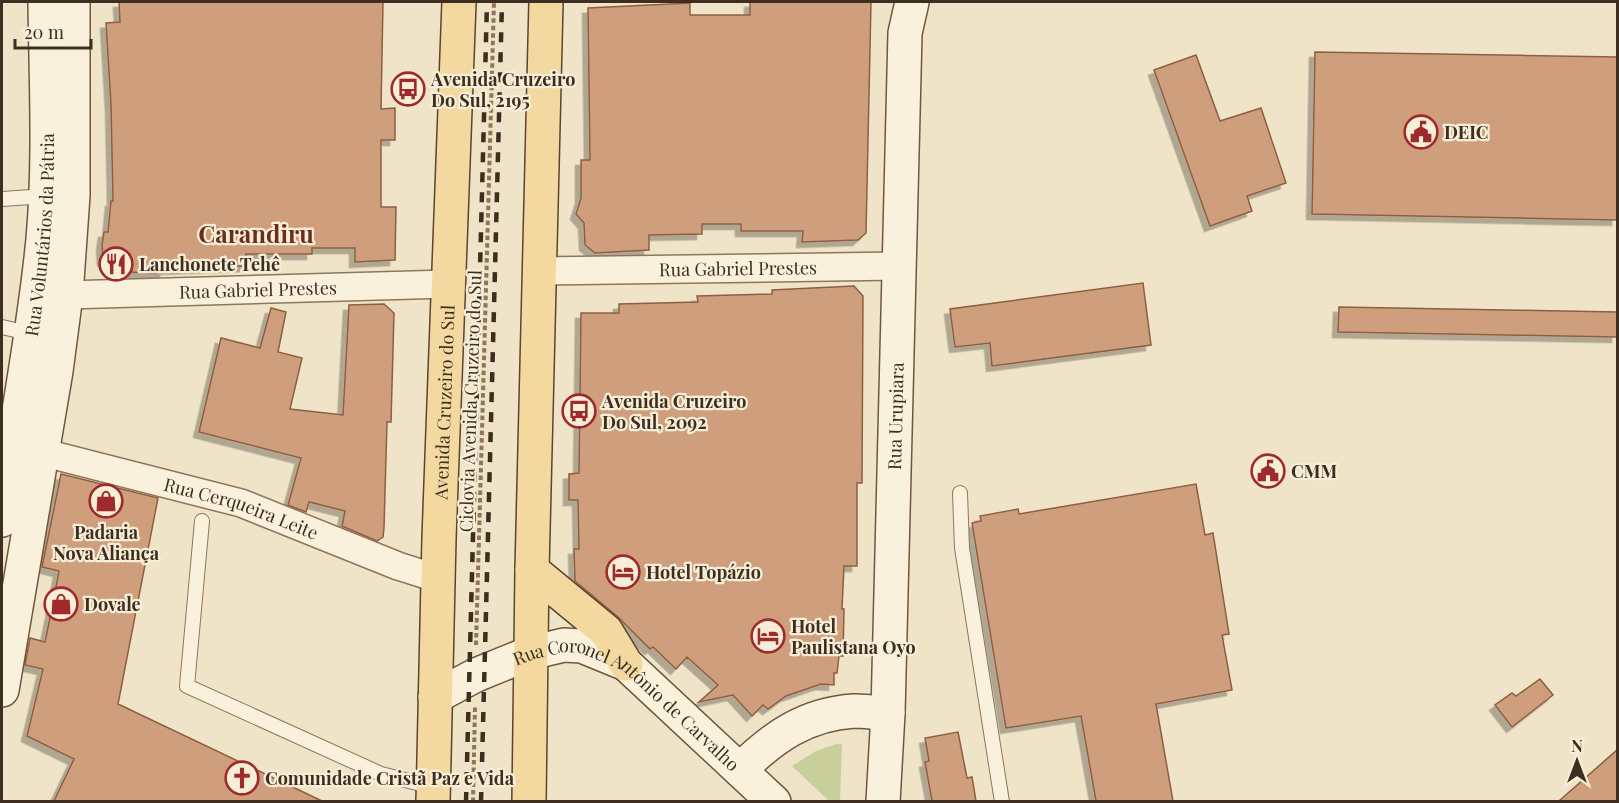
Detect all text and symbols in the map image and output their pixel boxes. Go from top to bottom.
scale bar [15,12,92,50]
text: 20 m [24,20,64,44]
place label: Avenida Cruzeiro Do Sul, 2195 [430,67,575,112]
bus stop icon: Avenida Cruzeiro Do Sul, 2195 [390,71,426,107]
public building icon: DEIC [1403,114,1439,150]
place label: DEIC [1444,120,1489,144]
street label: Rua Voluntários da Pátria [19,133,59,338]
district label: Carandiru [198,217,314,249]
restaurant icon: Lanchonete Tehê [98,246,134,282]
place label: Lanchonete Tehê [139,252,280,276]
street label: Rua Gabriel Prestes [659,255,817,281]
street label: Ciclovia Avenida Cruzeiro do Sul [453,269,487,533]
street label: Rua Gabriel Prestes [179,275,337,304]
street label: Avenida Cruzeiro do Sul [428,304,460,501]
street label: Rua Urupiara [882,362,909,470]
place label: Avenida Cruzeiro Do Sul, 2092 [601,389,746,434]
bus stop icon: Avenida Cruzeiro Do Sul, 2092 [561,393,597,429]
public building icon: CMM [1250,453,1286,489]
place label: CMM [1291,459,1337,483]
street label: Rua Cerqueira Leite [161,472,322,545]
shop icon: Padaria Nova Aliança [88,483,124,519]
place label: Padaria Nova Aliança [53,520,160,565]
hotel icon: Hotel Topázio [605,554,641,590]
place label: Hotel Topázio [646,560,761,584]
shop icon: Dovale [43,586,79,622]
place label: Dovale [84,592,141,616]
place label: Hotel Paulistana Oyo [791,614,916,659]
hotel icon: Hotel Paulistana Oyo [750,618,786,654]
street label: Rua Coronel Antônio de Carvalho [509,633,745,776]
north arrow [1547,731,1607,791]
text: N [1571,735,1583,756]
church icon: Comunidade Cristã Paz e Vida [224,760,260,796]
place label: Comunidade Cristã Paz e Vida [265,766,515,790]

